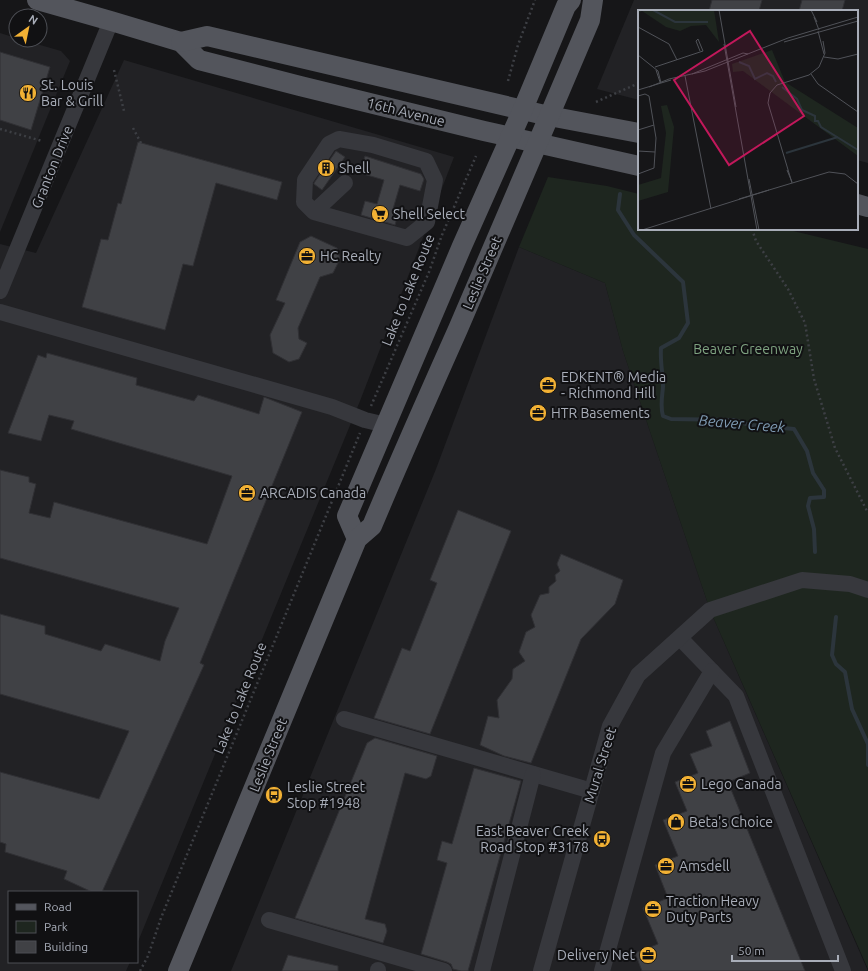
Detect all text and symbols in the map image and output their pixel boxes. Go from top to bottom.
north arrow [8,8,48,48]
inset map [638,10,858,230]
text: N [27,12,40,27]
place label: St. Louis Bar & Grill [41,77,104,109]
restaurant icon: St. Louis Bar & Grill [18,83,38,103]
street label: 16th Avenue [365,95,447,129]
street label: Granton Drive [28,123,76,211]
building icon: Shell [316,158,336,178]
place label: Shell [339,160,370,176]
supermarket icon: Shell Select [370,204,390,224]
place label: Shell Select [393,206,466,222]
street label: Lake to Lake Route [378,232,438,348]
street label: Leslie Street [459,234,505,312]
office icon: HC Realty [297,246,317,266]
place label: HC Realty [320,248,381,264]
park label: Beaver Greenway [693,341,803,357]
place label: EDKENT® Media - Richmond Hill [561,369,666,401]
office icon: EDKENT® Media - Richmond Hill [538,375,558,395]
office icon: HTR Basements [528,403,548,423]
place label: HTR Basements [551,405,650,421]
water label: Beaver Creek [698,411,786,436]
office icon: ARCADIS Canada [237,483,257,503]
place label: ARCADIS Canada [260,485,366,501]
street label: Lake to Lake Route [210,640,270,756]
street label: Leslie Street [246,715,290,794]
street label: Mural Street [581,725,619,805]
office icon: Lego Canada [678,774,698,794]
place label: Lego Canada [701,776,782,792]
place label: Leslie Street Stop #1948 [287,779,366,811]
bus stop icon: Leslie Street Stop #1948 [264,785,284,805]
shop icon: Beta's Choice [666,812,686,832]
place label: Beta's Choice [689,814,773,830]
place label: East Beaver Creek Road Stop #3178 [476,823,589,855]
bus stop icon: East Beaver Creek Road Stop #3178 [592,829,612,849]
office icon: Amsdell [656,856,676,876]
place label: Amsdell [679,858,730,874]
legend [8,891,138,963]
place label: Traction Heavy Duty Parts [666,893,759,925]
office icon: Traction Heavy Duty Parts [643,899,663,919]
text: Road [44,900,72,913]
text: Park [44,920,68,933]
scale bar [732,937,838,963]
text: Building [44,940,88,953]
text: 50 m [738,944,765,957]
office icon: Delivery Net [638,945,658,965]
place label: Delivery Net [557,947,635,963]

